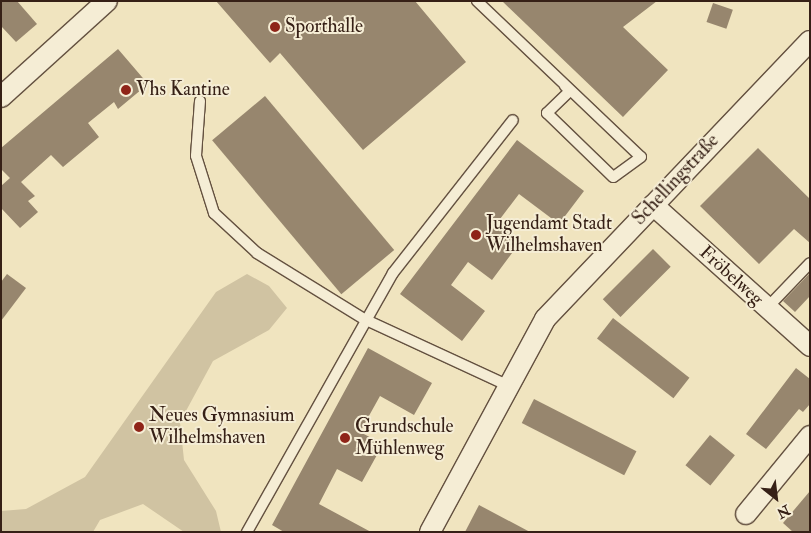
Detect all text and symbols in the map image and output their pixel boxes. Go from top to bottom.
place label: Sporthalle [285,16,363,38]
marker: Sporthalle [269,21,281,33]
place label: Vhs Kantine [136,79,230,101]
marker: Vhs Kantine [120,84,132,96]
street label: Schellingstraße [628,130,724,230]
place label: Jugendamt Stadt Wilhelmshaven [486,213,612,257]
marker: Jugendamt Stadt Wilhelmshaven [470,229,482,241]
street label: Fröbelweg [694,241,768,311]
place label: Neues Gymnasium Wilhelmshaven [149,405,295,449]
place label: Grundschule Mühlenweg [355,416,454,460]
marker: Neues Gymnasium Wilhelmshaven [133,421,145,433]
marker: Grundschule Mühlenweg [339,432,351,444]
north arrow [751,473,801,523]
text: N [774,501,793,522]

